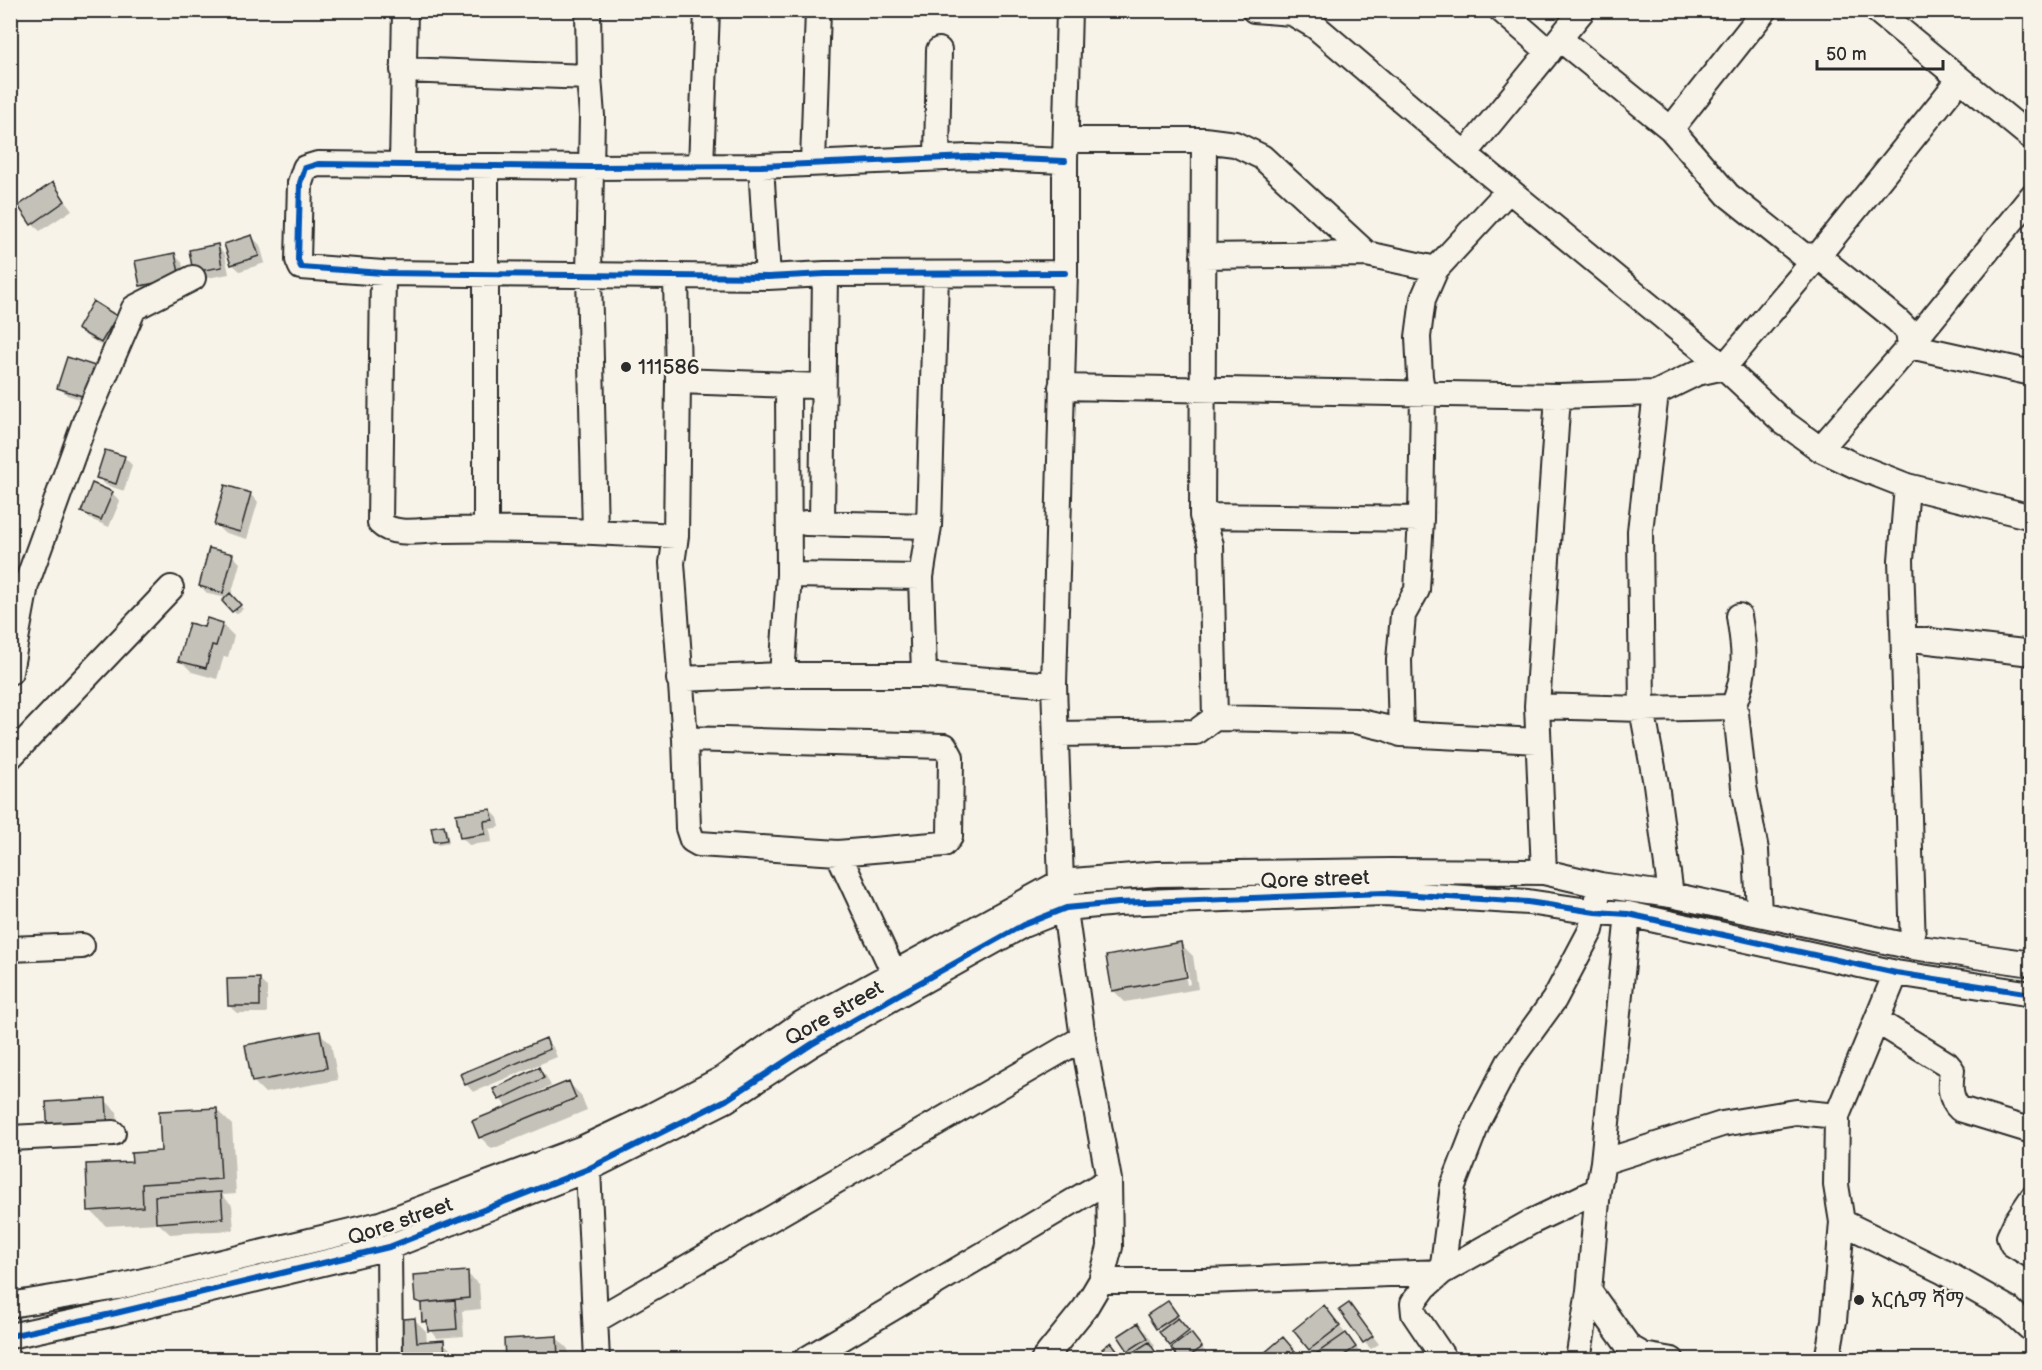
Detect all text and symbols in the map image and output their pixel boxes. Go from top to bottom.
scale bar [1817,33,1943,71]
text: 50 m [1826,44,1867,65]
place label: 111586 [638,355,700,380]
marker: 111586 [619,360,633,374]
street label: Qore street [1260,865,1370,894]
street label: Qore street [781,975,888,1051]
street label: Qore street [345,1192,456,1251]
place label: አርሴማ ሻማ [1871,1288,1964,1313]
marker: አርሴማ ሻማ [1852,1293,1866,1307]

